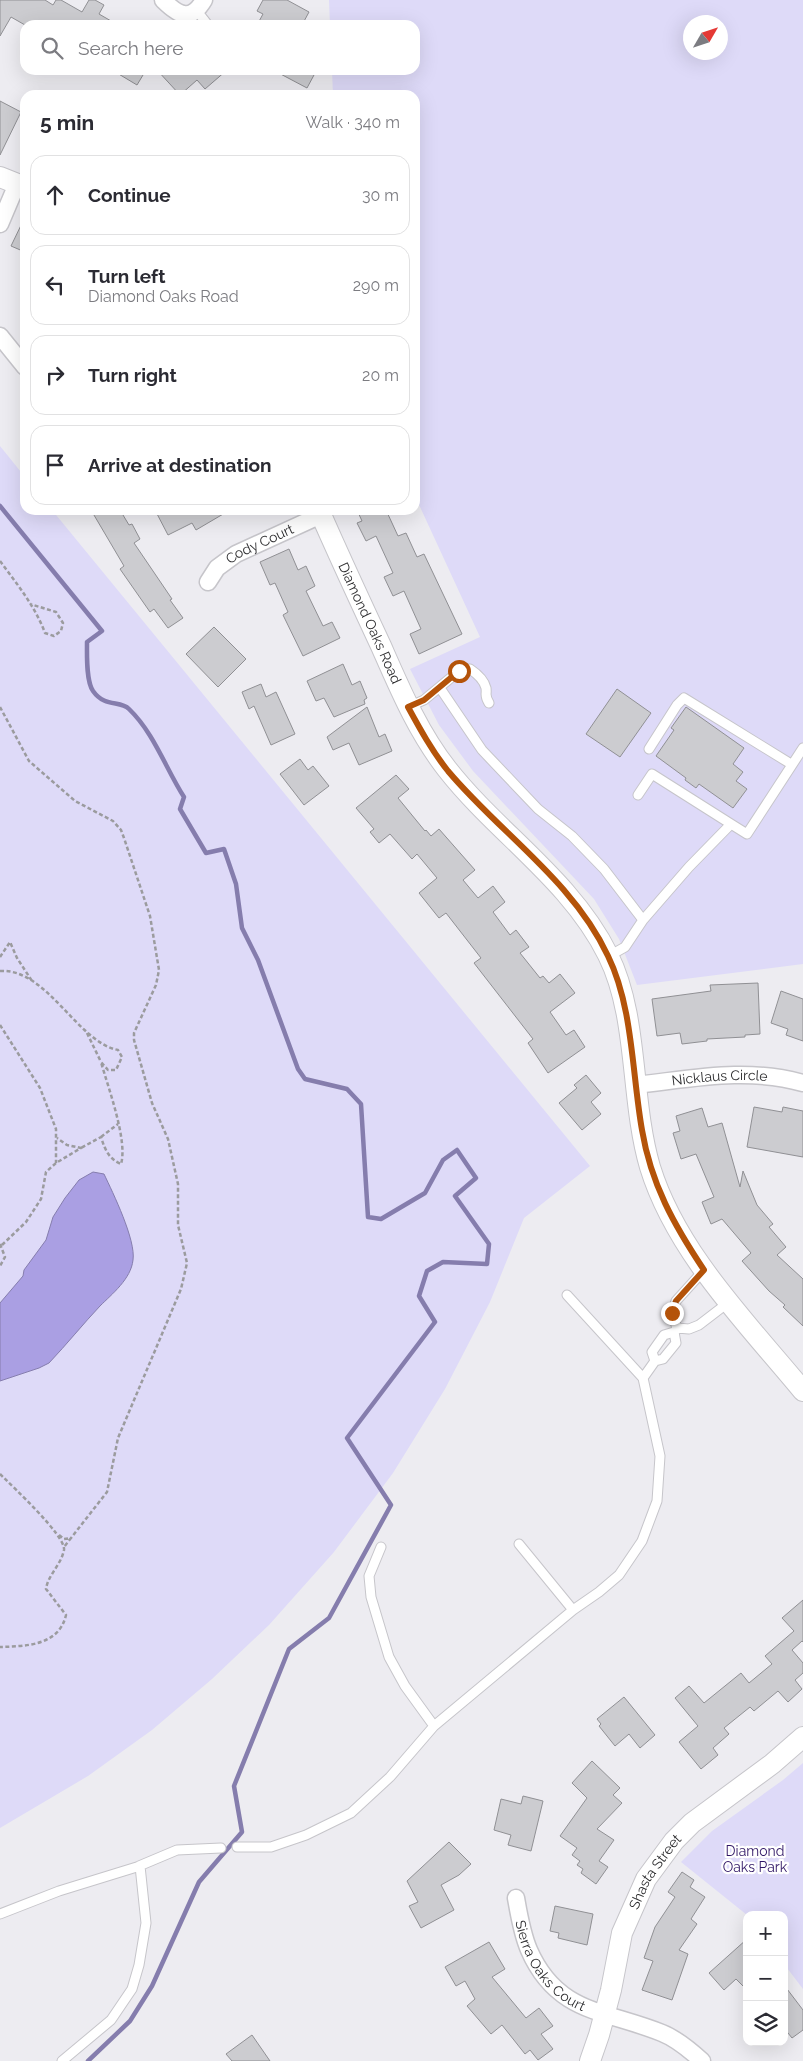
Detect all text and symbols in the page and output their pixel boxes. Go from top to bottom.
north arrow [683,15,728,60]
search box [20,20,420,75]
icon: search [38,34,66,62]
text: Search here [78,37,184,59]
text: 5 min [40,110,94,135]
text: Walk · 340 m [306,113,400,132]
icon: ahead [41,181,69,209]
text: Continue [88,184,171,206]
text: 30 m [362,186,399,205]
text: Turn left [88,265,165,287]
icon: left [41,271,69,299]
text: 290 m [353,276,399,295]
text: Diamond Oaks Road [88,287,239,306]
icon: right [41,361,69,389]
text: Turn right [88,364,177,386]
text: 20 m [362,366,399,385]
icon: arrive [41,451,69,479]
text: Arrive at destination [88,454,272,476]
street label: Cody Court [222,521,296,567]
street label: Diamond Oaks Road [335,560,405,686]
route start [448,660,471,683]
street label: Nicklaus Circle [671,1067,768,1089]
route end [661,1302,684,1325]
street label: Shasta Street [626,1831,684,1912]
park label: Diamond Oaks Park [723,1843,788,1875]
map controls [743,1911,788,2046]
button: + [743,1911,788,1956]
street label: Sierra Oaks Court [512,1919,588,2014]
button: − [743,1956,788,2001]
button: layers [743,2001,788,2046]

